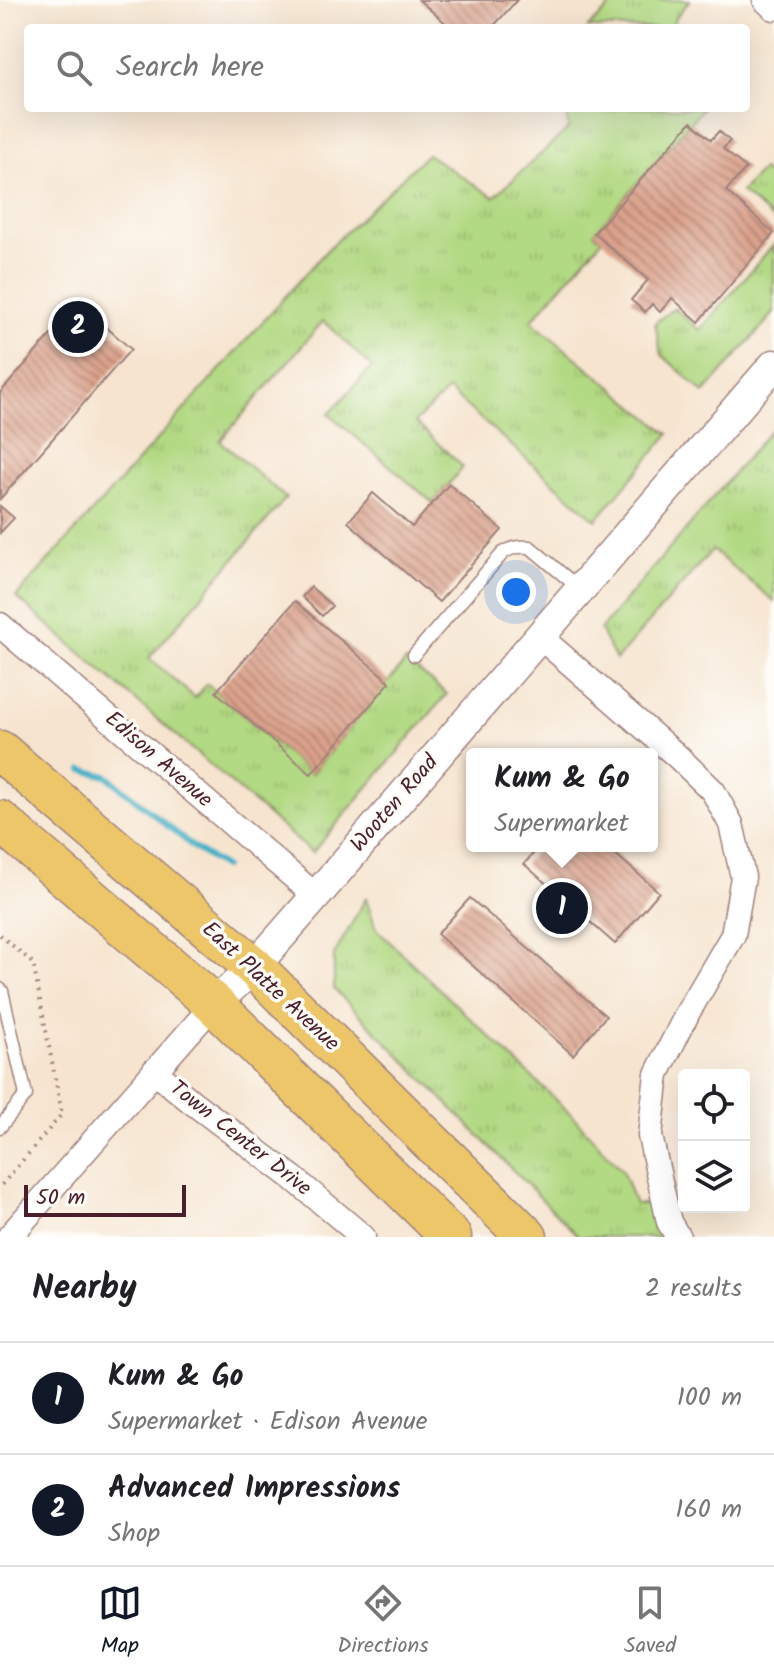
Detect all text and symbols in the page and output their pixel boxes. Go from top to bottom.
search box [24,24,750,112]
text: Search here [116,44,264,92]
icon: search [52,46,96,90]
pin: 2 [52,297,104,357]
your location [496,572,536,612]
street label: Edison Avenue [96,703,220,817]
street label: Wooten Road [342,746,448,861]
popup [466,748,658,852]
text: Kum & Go [494,755,630,803]
text: Supermarket [494,803,629,845]
pin: 1 [536,878,588,938]
street label: East Platte Avenue [193,913,347,1061]
map controls [678,1069,750,1213]
button: locate [678,1069,750,1141]
street label: Town Center Drive [161,1072,319,1206]
button: layers [678,1141,750,1213]
scale bar [24,1181,186,1217]
text: 50 m [36,1181,85,1216]
text: Nearby [32,1262,137,1316]
text: 2 results [645,1268,742,1310]
text: Kum & Go [108,1353,243,1401]
text: 1 [54,1377,62,1419]
text: 100 m [677,1377,742,1419]
text: Supermarket · Edison Avenue [108,1401,428,1443]
text: Advanced Impressions [108,1465,400,1513]
text: 2 [50,1489,66,1531]
text: 160 m [675,1489,742,1531]
text: Shop [108,1513,160,1555]
tab: Map [98,1581,142,1664]
tab: Directions [337,1581,429,1664]
tab: Saved [624,1581,676,1664]

